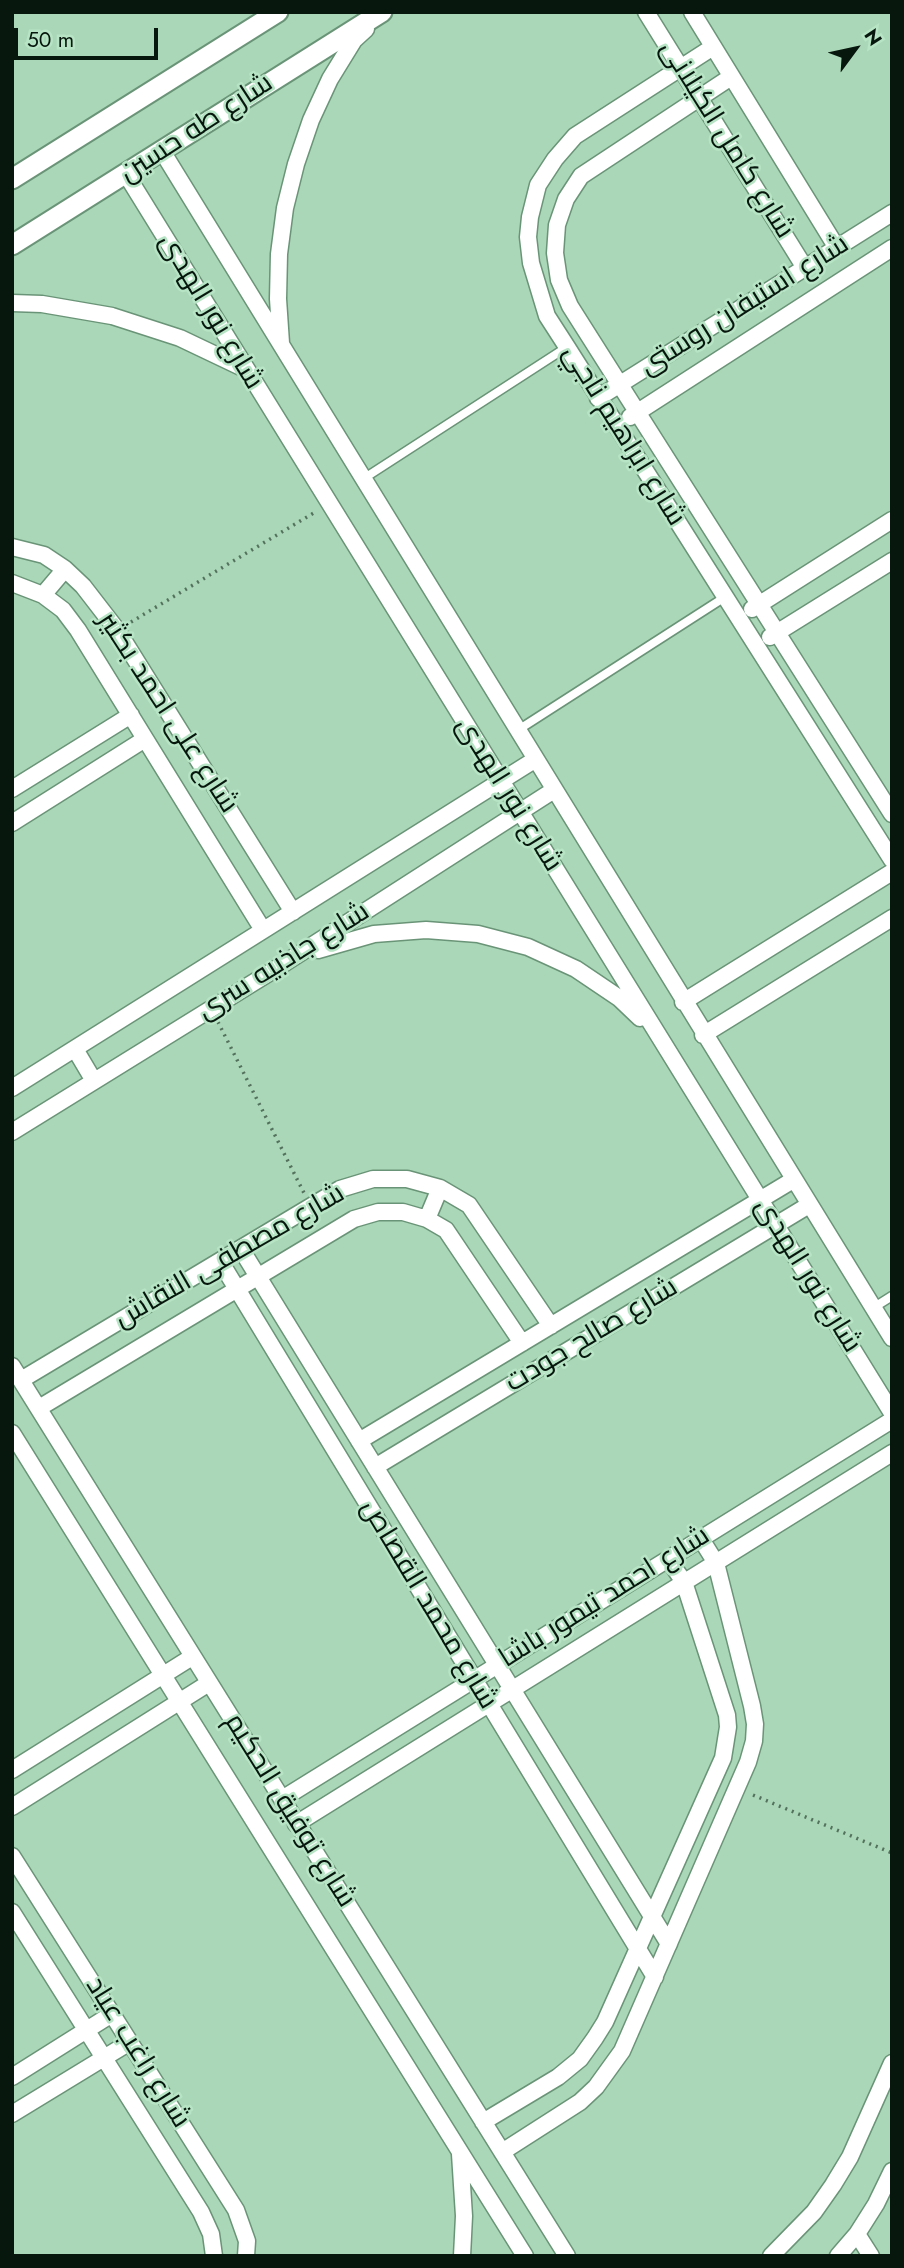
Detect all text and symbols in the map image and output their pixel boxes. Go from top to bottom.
scale bar [18,14,161,58]
north arrow [820,14,890,84]
text: N [858,24,888,51]
text: 50 m [27,25,74,55]
street label: شارع كامل الكيلانى [652,35,800,245]
street label: شارع طه حسين [114,67,280,191]
street label: شارع نور الهدى [150,228,270,396]
street label: شارع استيفان روستى [634,228,856,384]
street label: شارع ابراهيم ناجي [554,339,692,533]
street label: شارع على احمد بكثير [89,606,245,820]
street label: شارع نور الهدى [447,712,569,878]
street label: شارع جاذبيه سرى [192,896,376,1028]
street label: شارع مصطفى النقاش [109,1177,351,1337]
street label: شارع نور الهدى [746,1193,868,1359]
street label: شارع صالح جودت [500,1271,684,1401]
street label: شارع محمد القصاص [352,1494,504,1716]
street label: شارع احمد تيمور باشا [494,1520,716,1676]
street label: شارع توفيق الحكيم [216,1708,362,1914]
street label: شارع راغب عياد [77,1971,197,2135]

